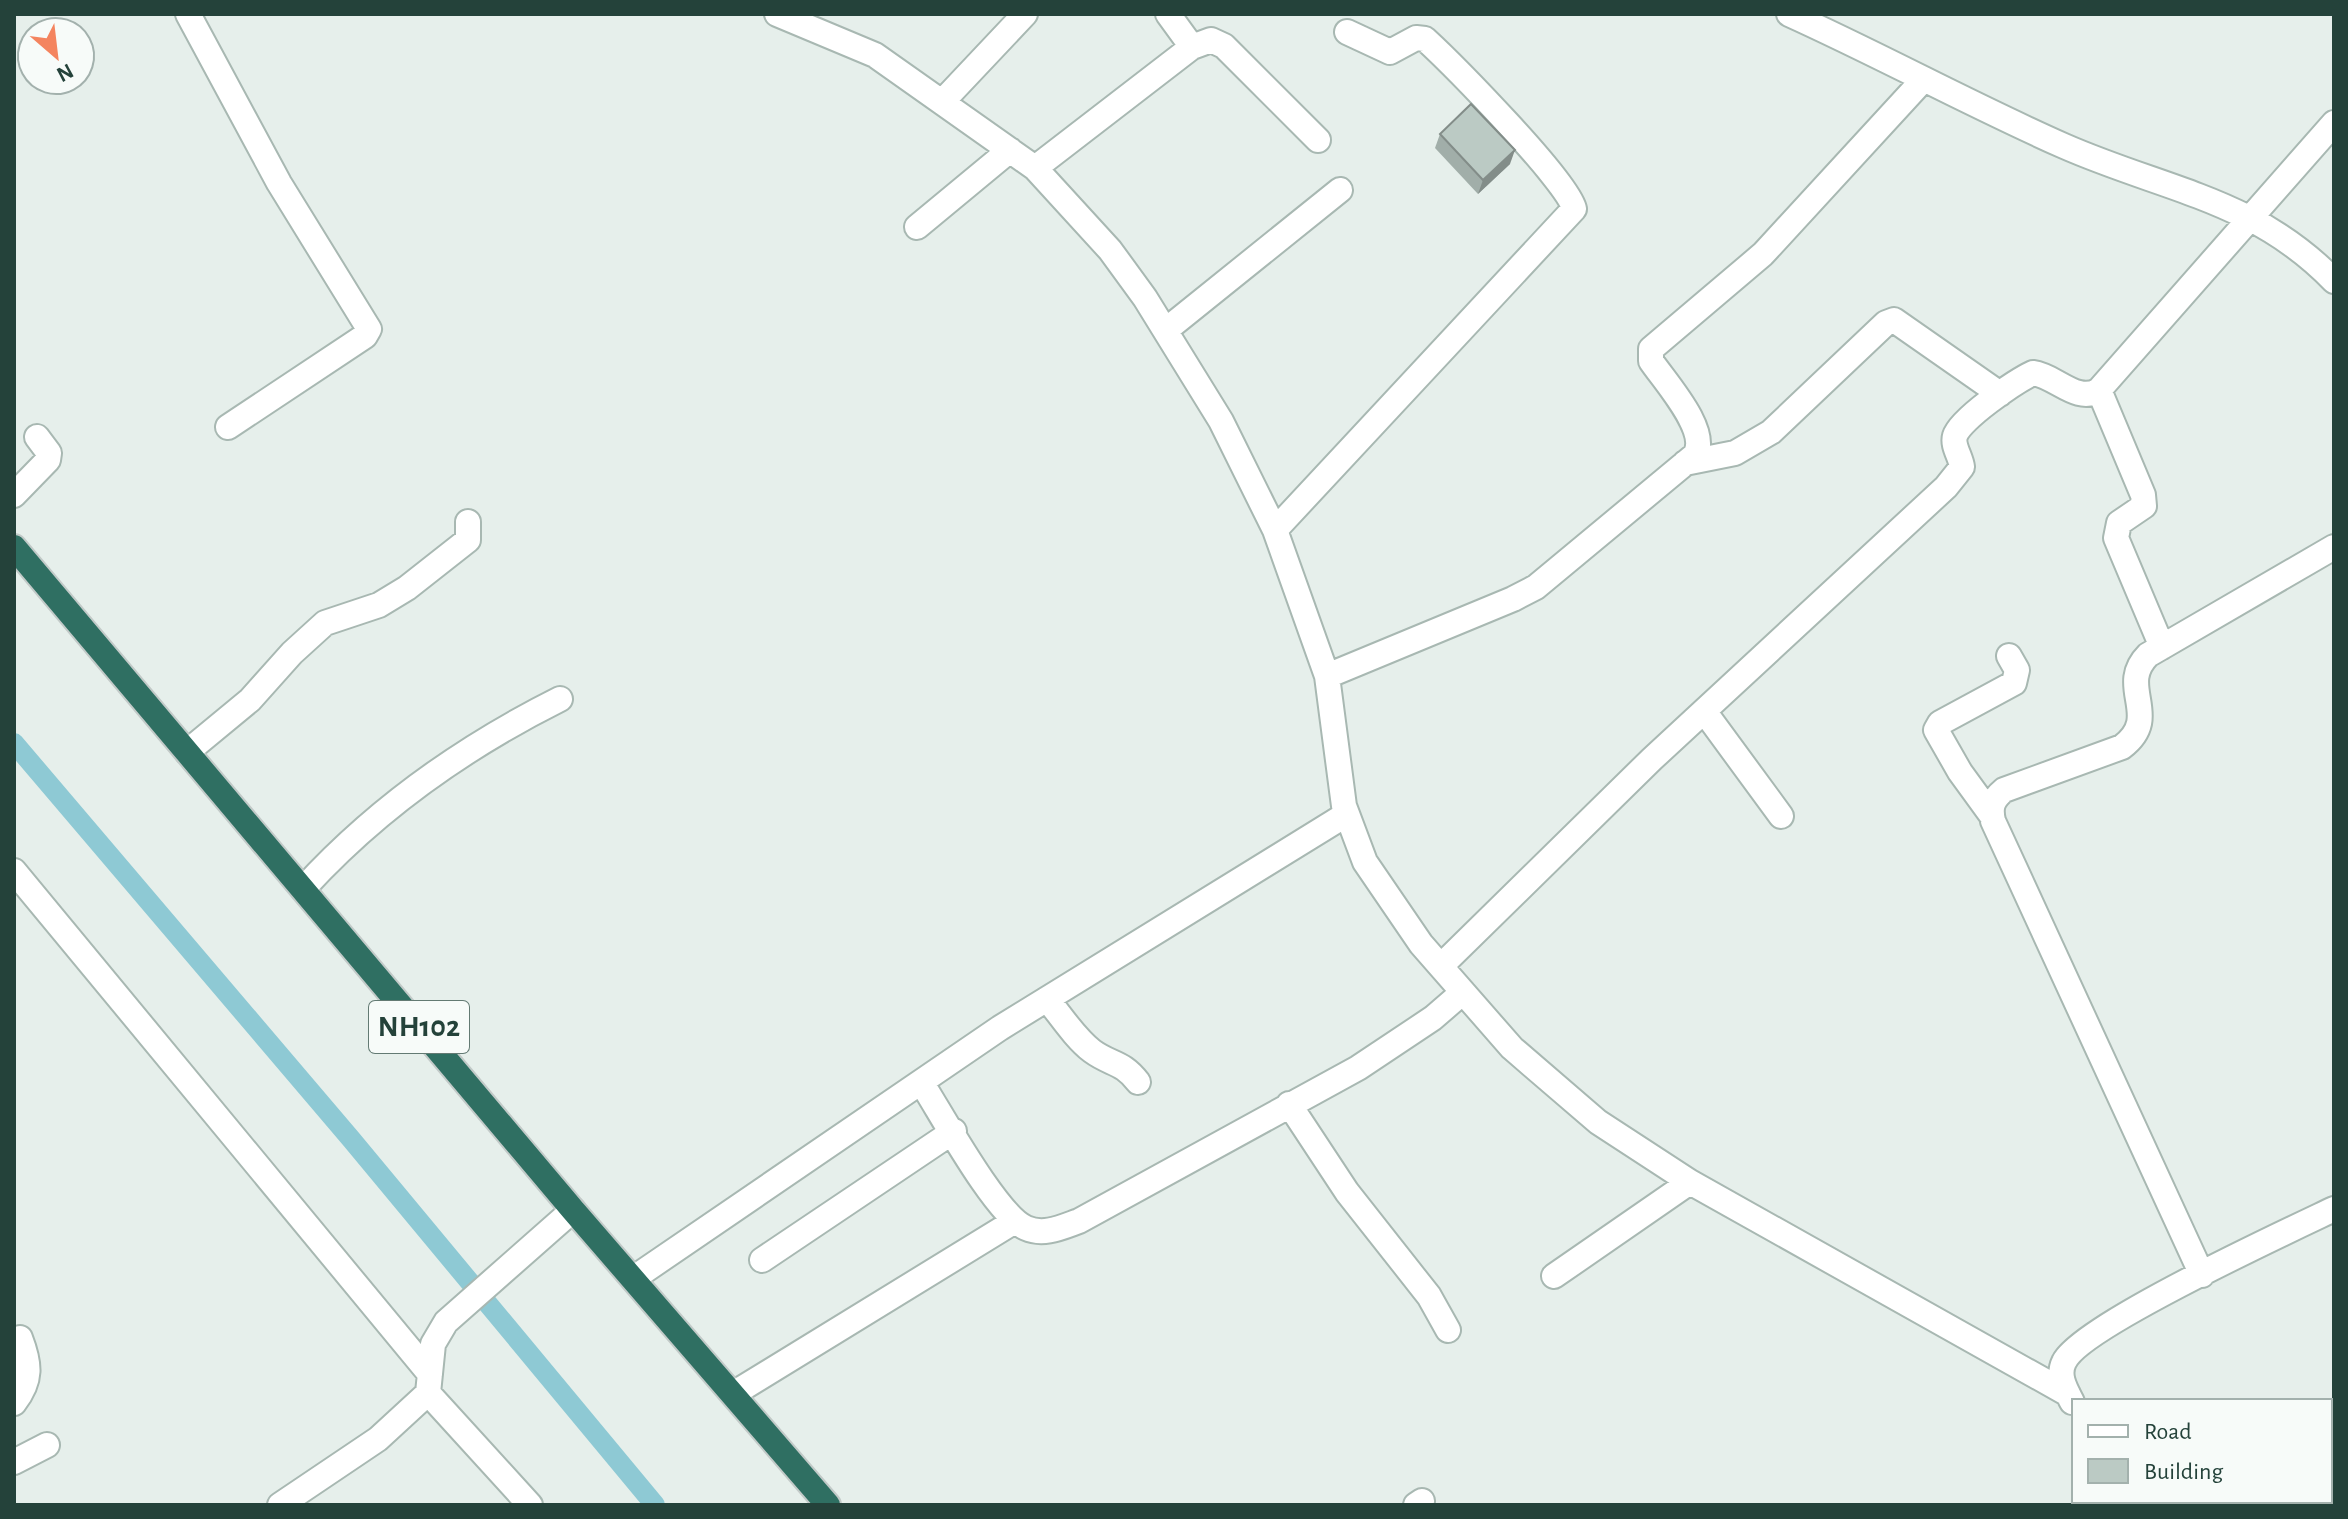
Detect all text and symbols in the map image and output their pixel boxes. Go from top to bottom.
north arrow [16,16,96,96]
text: N [53,59,77,86]
road number: NH102 [369,1001,469,1053]
legend [2072,1399,2332,1503]
text: Road [2144,1420,2192,1444]
text: Building [2144,1460,2223,1484]

